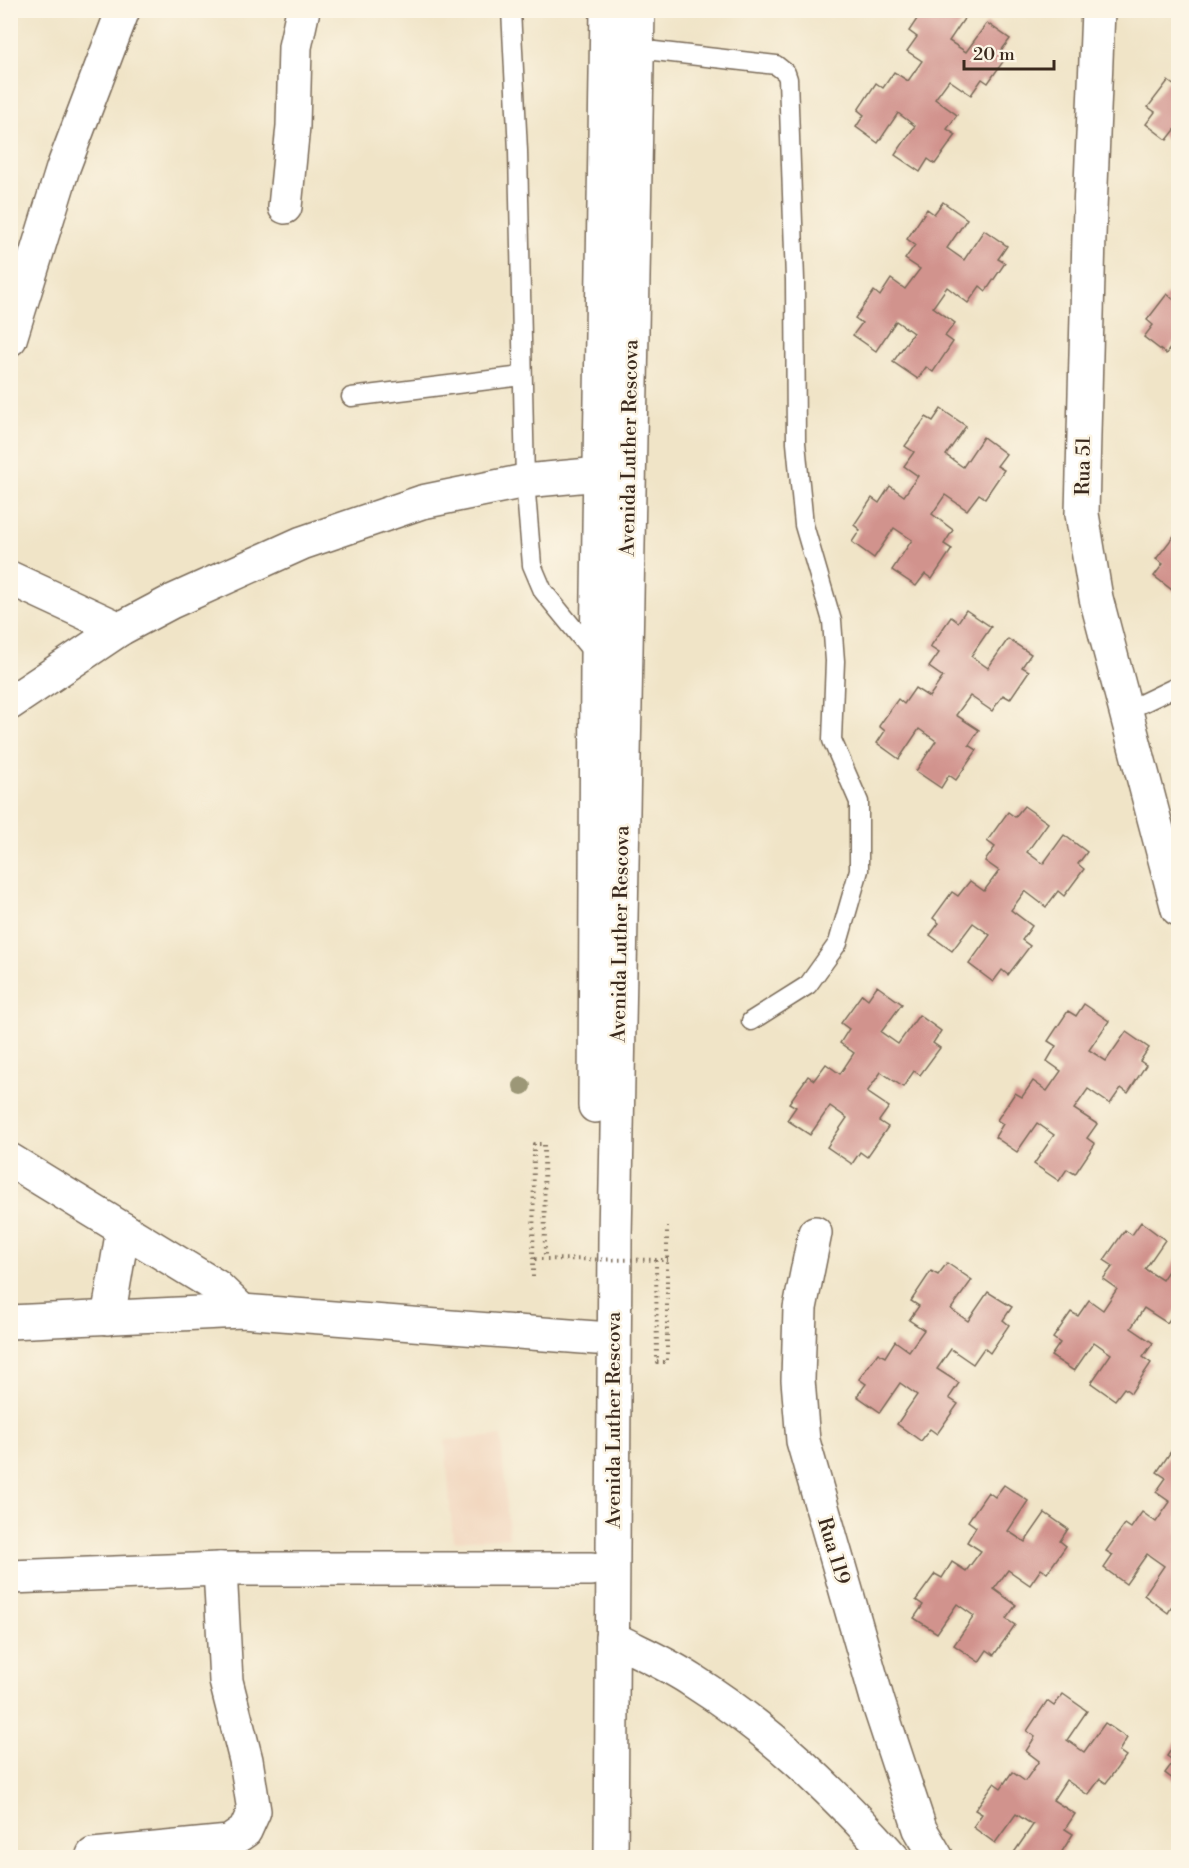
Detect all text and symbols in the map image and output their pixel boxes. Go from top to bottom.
scale bar [964,33,1054,71]
text: 20 m [973,43,1015,66]
street label: Avenida Luther Rescova [616,339,644,558]
street label: Rua 51 [1071,436,1097,496]
street label: Avenida Luther Rescova [607,825,635,1044]
street label: Avenida Luther Rescova [602,1311,627,1529]
street label: Rua 119 [811,1514,855,1588]

